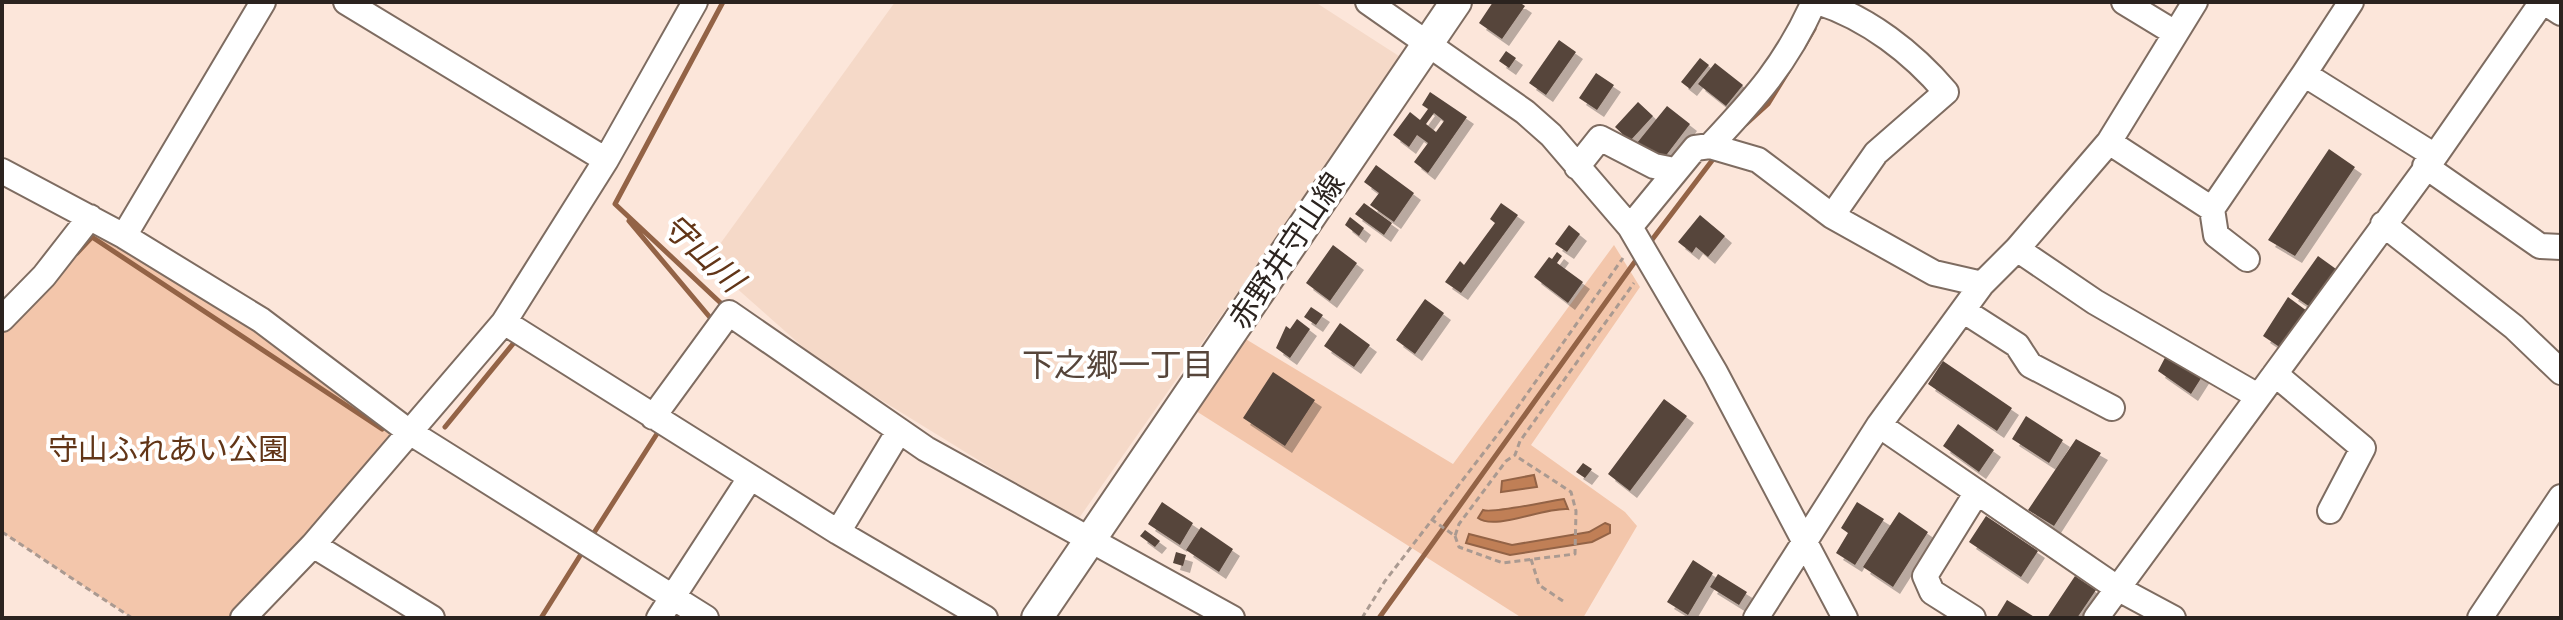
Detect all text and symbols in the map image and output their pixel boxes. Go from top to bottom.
street label: 赤野井守山線 [1218,164,1355,337]
water label: 守山川 [652,203,756,305]
district label: 下之郷一丁目 [1022,342,1214,388]
park label: 守山ふれあい公園 [48,428,288,471]

